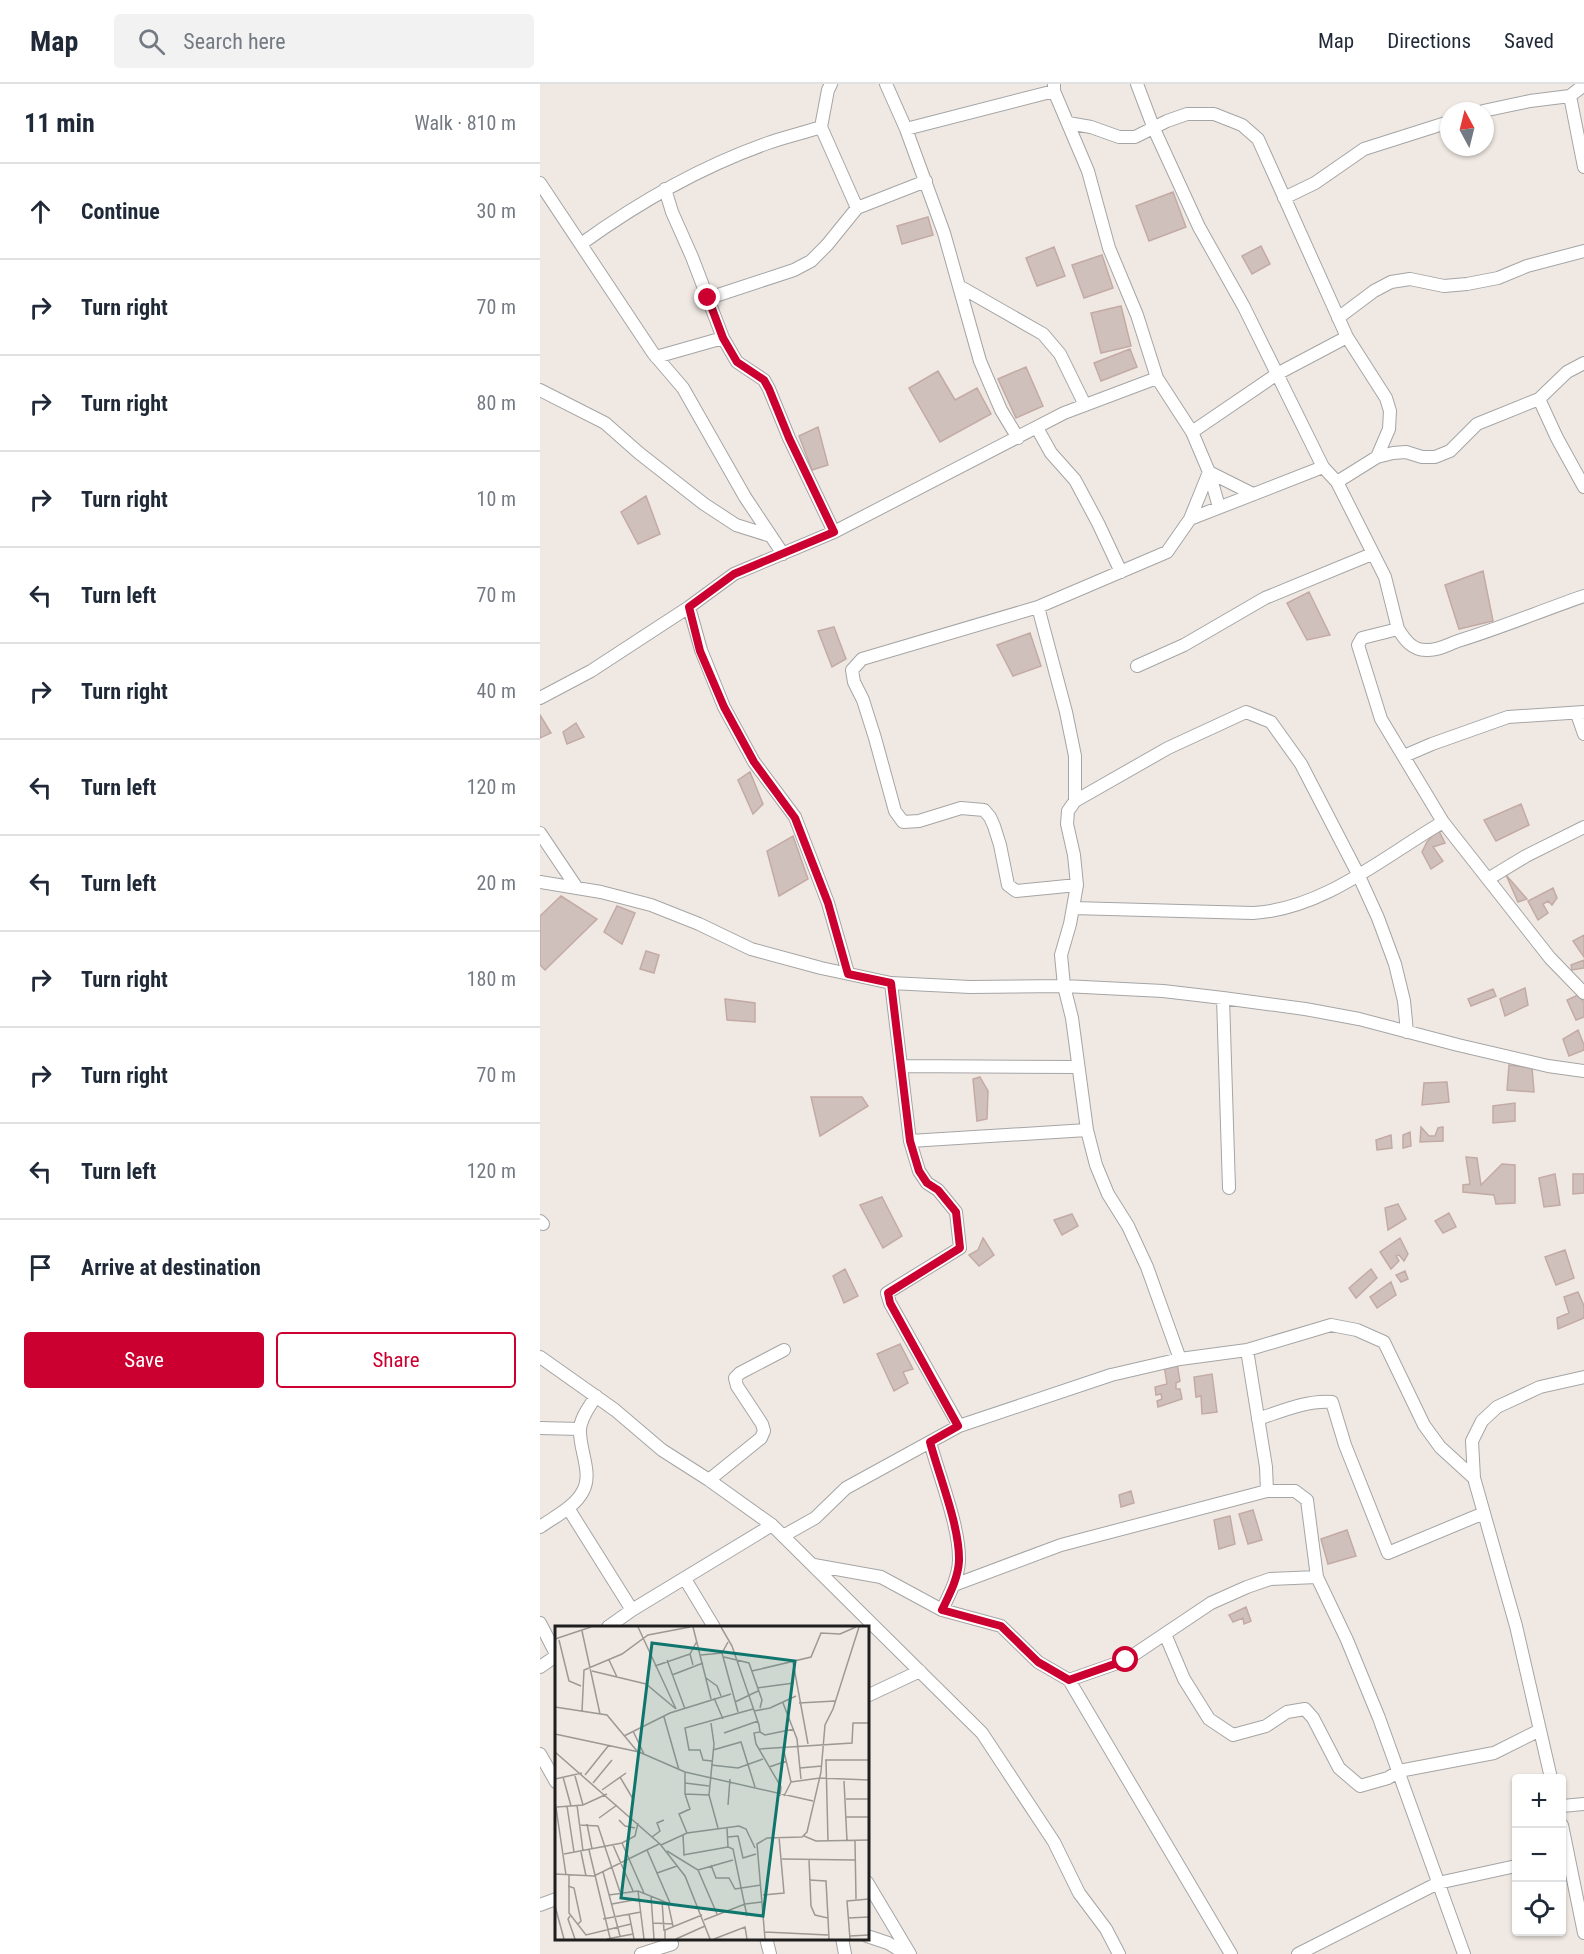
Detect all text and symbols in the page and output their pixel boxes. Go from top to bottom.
search box [114,14,534,68]
text: Map [30,25,78,58]
icon: search [135,25,168,58]
text: Search here [183,29,286,54]
text: Map [1318,29,1354,53]
text: Directions [1387,29,1471,53]
text: Saved [1504,29,1554,53]
north arrow [1440,102,1494,156]
text: 11 min [24,108,95,138]
text: Walk · 810 m [415,111,516,135]
icon: ahead [24,195,57,228]
text: Continue [81,199,160,224]
text: 30 m [477,199,516,223]
route end [694,284,720,310]
icon: right [24,291,57,324]
text: Turn right [81,295,168,320]
text: 70 m [477,295,516,319]
icon: right [24,387,57,420]
text: Turn right [81,391,168,416]
text: 80 m [477,391,516,415]
icon: right [24,483,57,516]
text: Turn right [81,487,168,512]
text: 10 m [477,487,516,511]
icon: left [24,579,57,612]
text: Turn left [81,583,156,608]
text: 70 m [477,583,516,607]
icon: right [24,675,57,708]
text: Turn right [81,679,168,704]
text: 40 m [477,679,516,703]
icon: left [24,771,57,804]
text: Turn left [81,775,156,800]
text: 120 m [467,775,516,799]
icon: left [24,867,57,900]
text: Turn left [81,871,156,896]
text: 20 m [477,871,516,895]
icon: right [24,963,57,996]
text: Turn right [81,967,168,992]
text: 180 m [467,967,516,991]
icon: right [24,1059,57,1092]
text: Turn right [81,1063,168,1088]
text: 70 m [477,1063,516,1087]
icon: left [24,1155,57,1188]
text: Turn left [81,1159,156,1184]
text: 120 m [467,1159,516,1183]
icon: arrive [24,1251,57,1284]
text: Arrive at destination [81,1255,261,1280]
button: Save [24,1332,264,1388]
button: Share [276,1332,516,1388]
inset map [555,1626,868,1939]
route start [1112,1646,1138,1672]
map controls [1512,1774,1566,1936]
button: + [1512,1774,1566,1828]
button: − [1512,1828,1566,1882]
button: locate [1512,1882,1566,1936]

